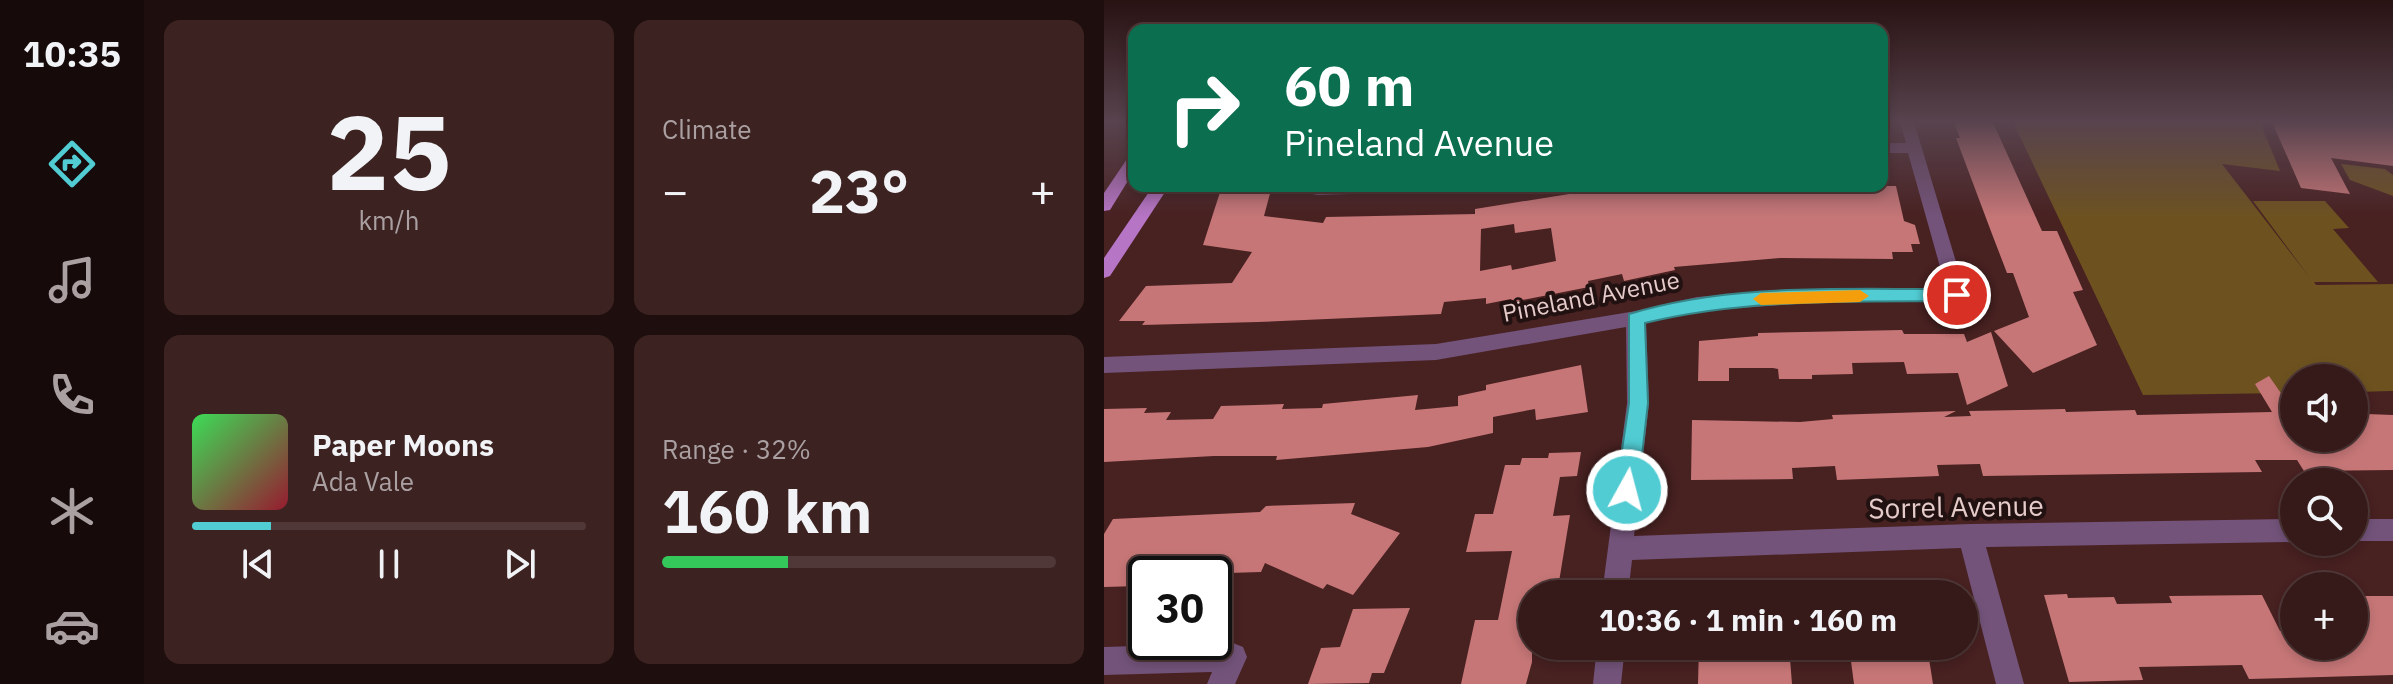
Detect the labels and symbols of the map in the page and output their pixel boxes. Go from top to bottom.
pin [1923,261,1991,329]
street label: Pineland Avenue [1499,263,1682,329]
position arrow [1585,448,1669,532]
street label: Sorrel Avenue [1868,486,2044,527]
speed limit sign: 30 [1128,556,1232,660]

